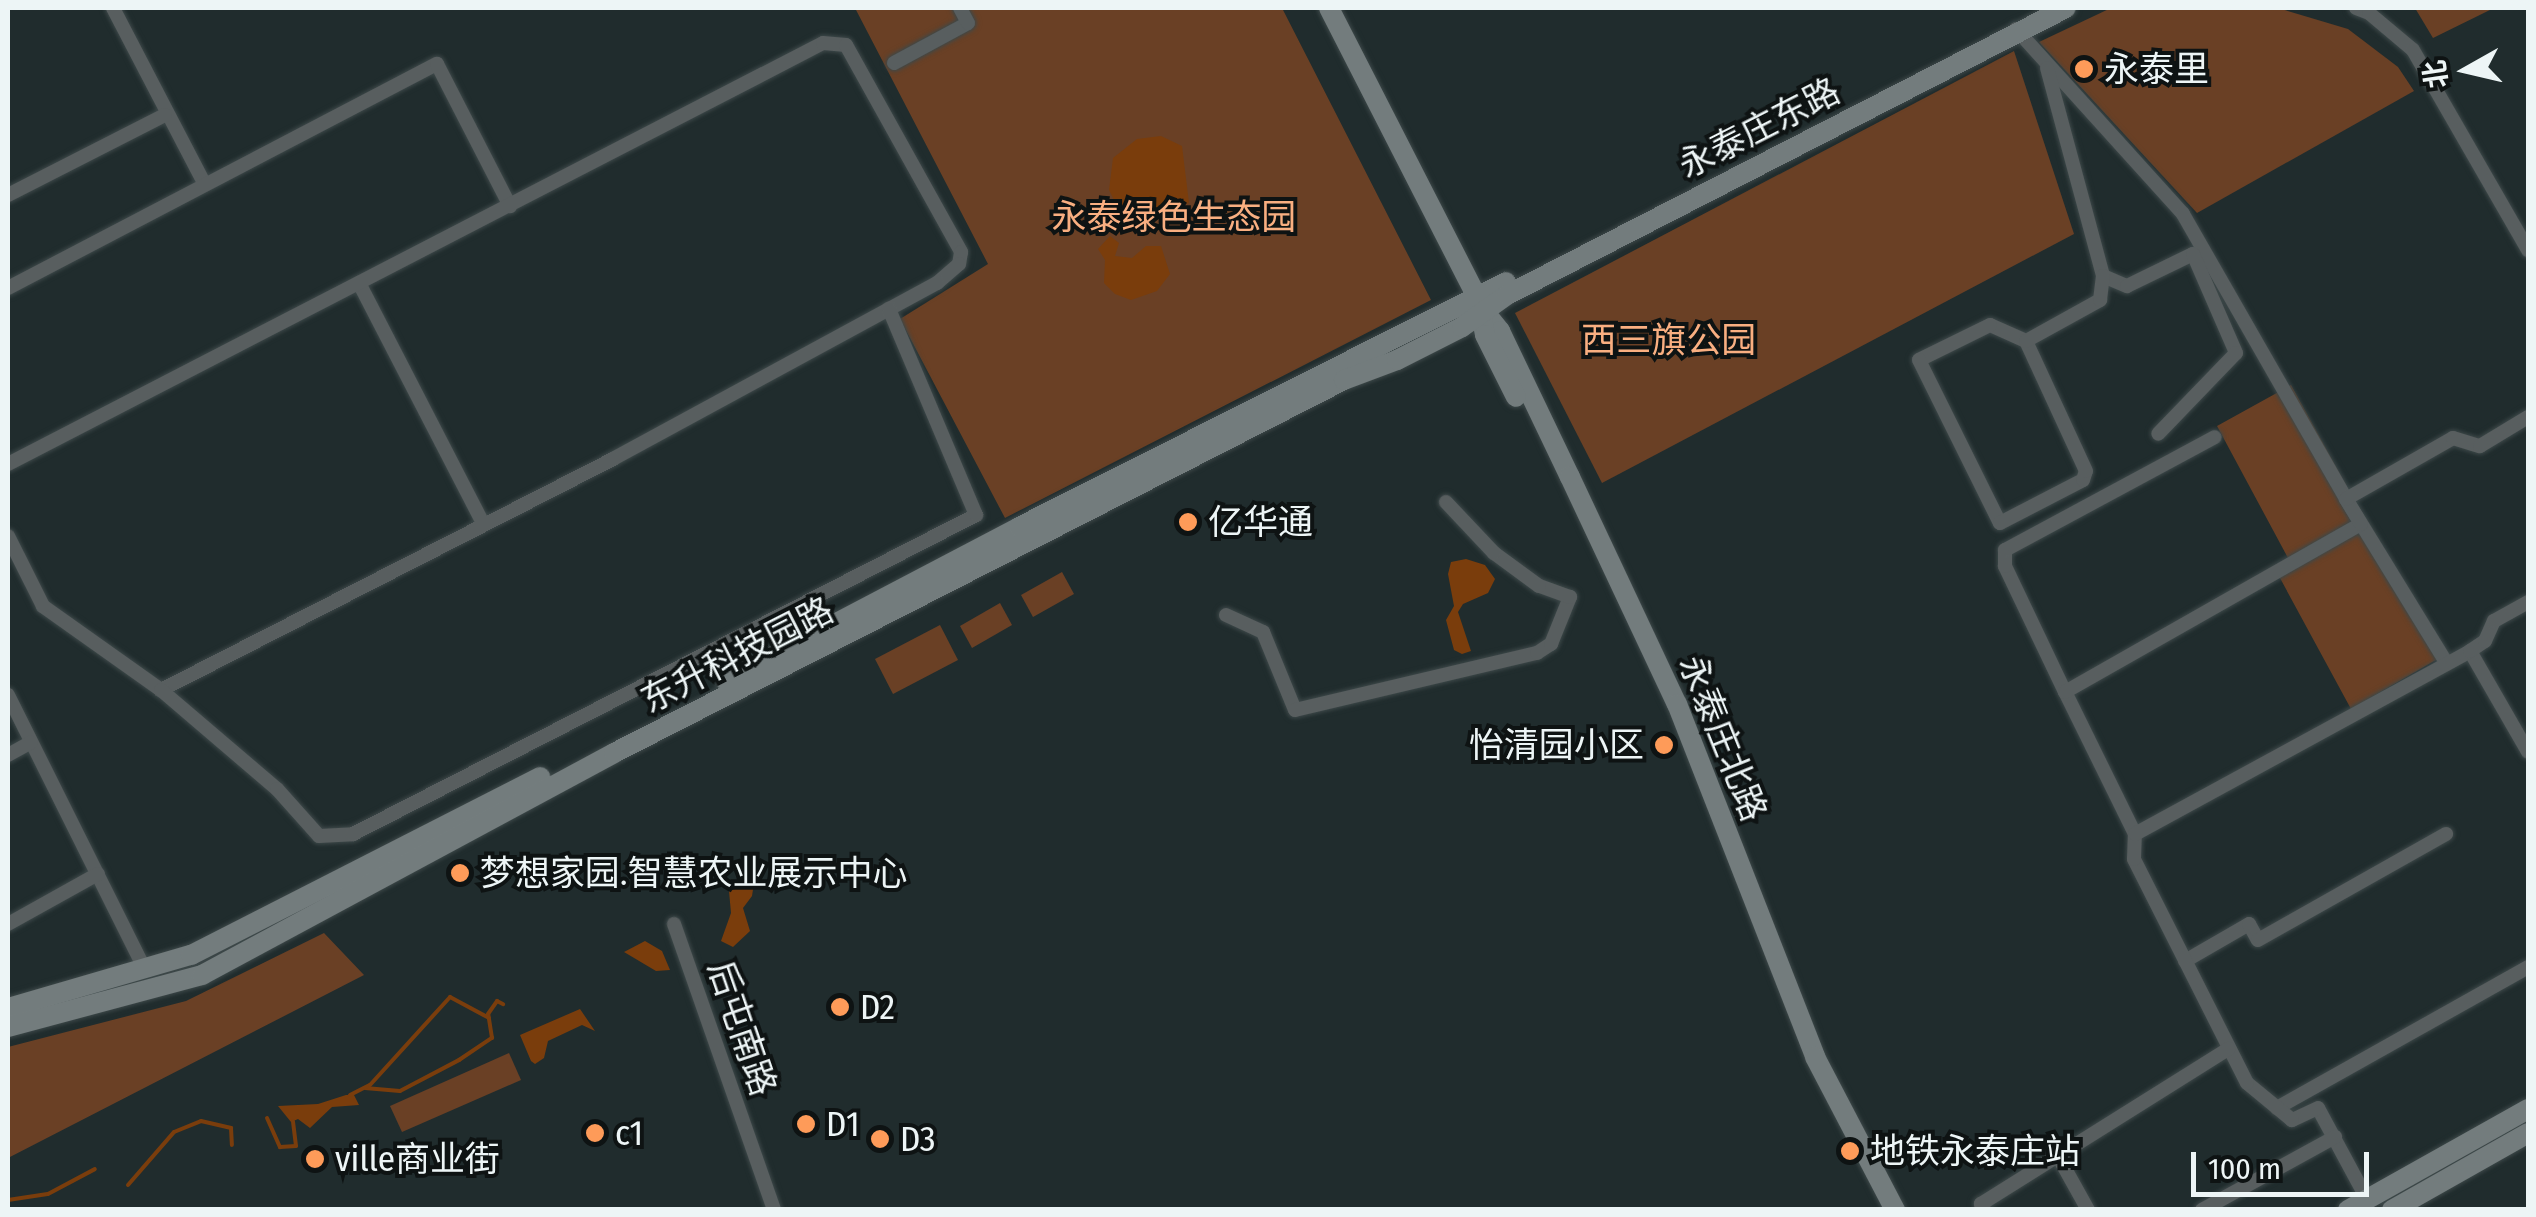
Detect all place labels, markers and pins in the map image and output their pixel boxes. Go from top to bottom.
place label: 永泰里 [2104,48,2209,90]
marker: 永泰里 [2073,58,2095,80]
place label: 亿华通 [1208,501,1313,543]
marker: 亿华通 [1177,511,1199,533]
place label: 怡清园小区 [1469,724,1644,766]
marker: 怡清园小区 [1653,734,1675,756]
place label: 梦想家园.智慧农业展示中心 [480,852,907,894]
marker: 梦想家园.智慧农业展示中心 [449,862,471,884]
place label: D2 [860,986,895,1028]
marker: D2 [829,996,851,1018]
place label: D1 [826,1103,860,1145]
place label: c1 [615,1112,643,1154]
marker: D1 [795,1113,817,1135]
place label: D3 [900,1118,935,1160]
marker: c1 [584,1122,606,1144]
marker: D3 [869,1128,891,1150]
place label: 地铁永泰庄站 [1870,1130,2080,1172]
place label: ville商业街 [335,1138,500,1180]
marker: 地铁永泰庄站 [1839,1140,1861,1162]
marker: ville商业街 [304,1148,326,1170]

